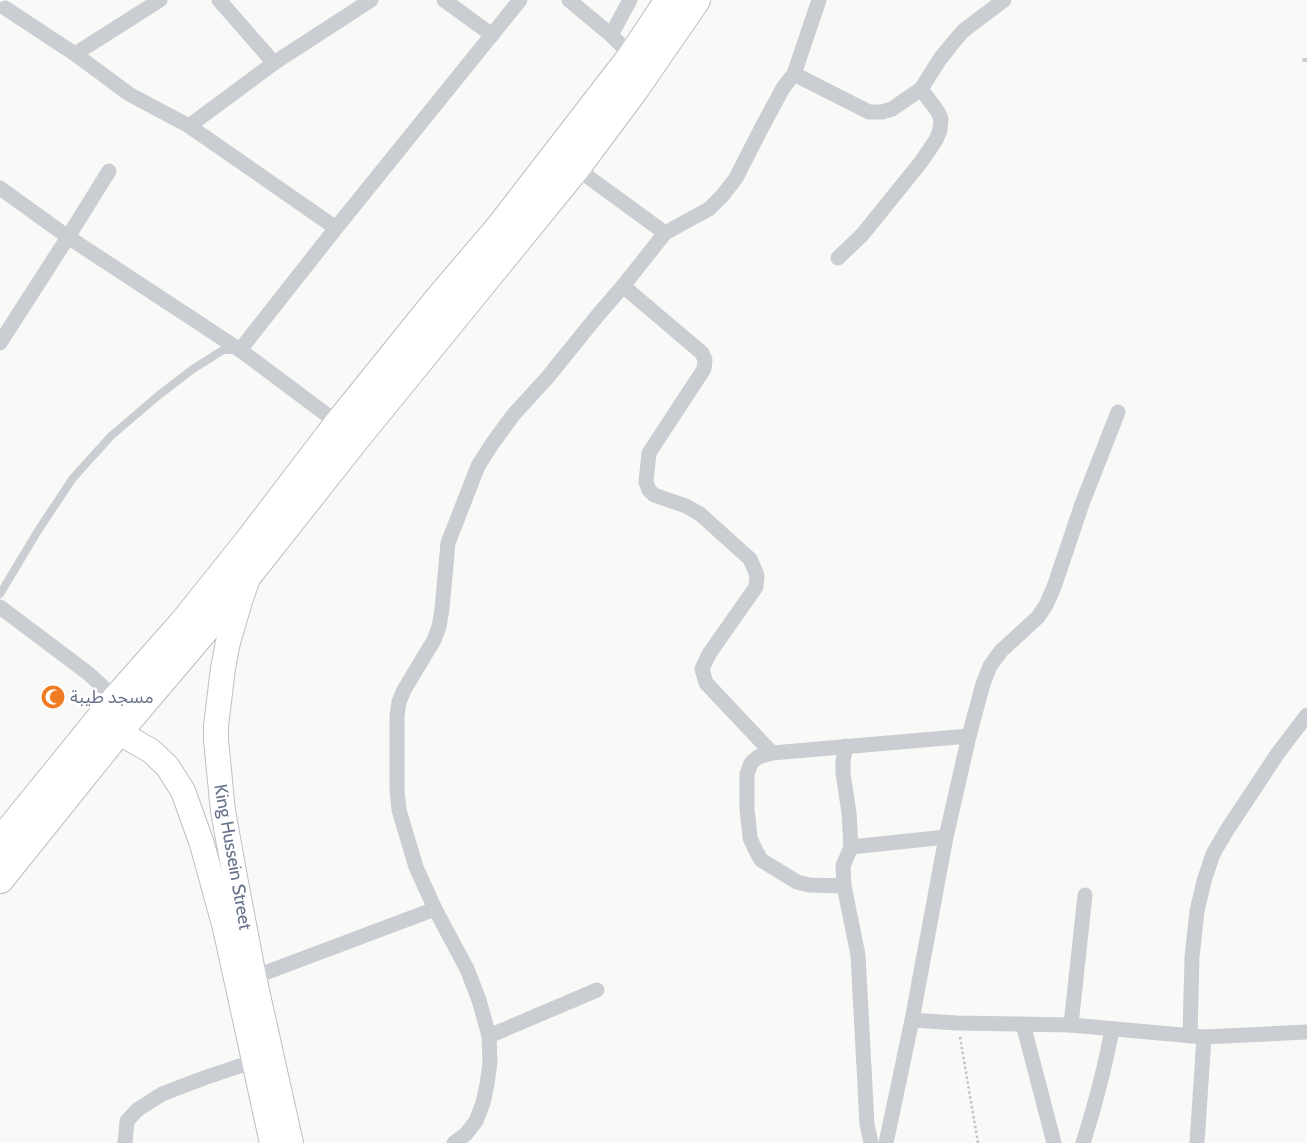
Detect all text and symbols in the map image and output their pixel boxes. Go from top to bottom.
mosque icon: مسجد طيبة [40,684,66,710]
place label: مسجد طيبة [70,686,154,708]
street label: King Hussein Street [209,782,257,932]

